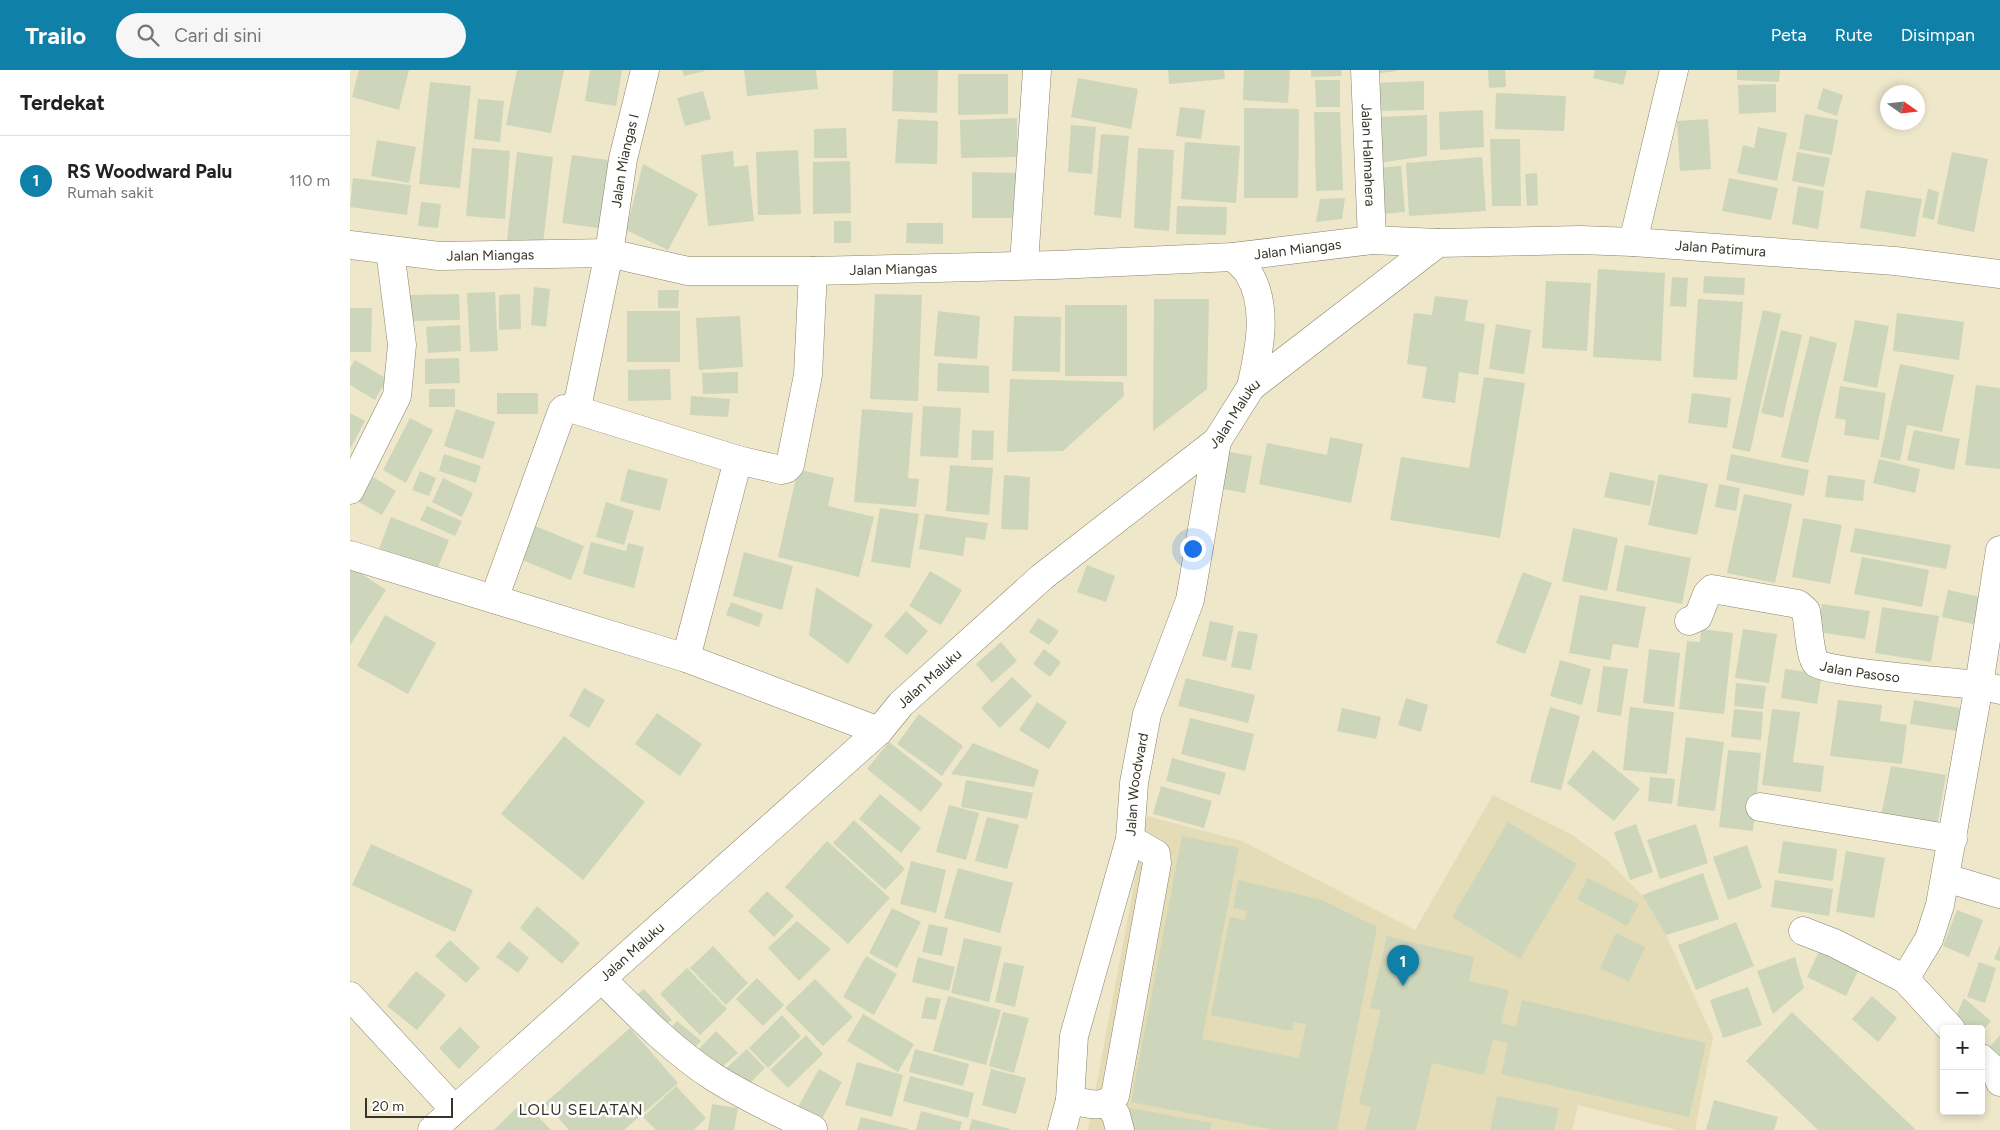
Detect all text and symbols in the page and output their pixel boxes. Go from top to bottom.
search box [116,13,466,58]
text: Trailo [25,21,86,50]
icon: search [134,21,162,49]
text: Cari di sini [174,24,262,47]
text: Peta [1771,24,1807,46]
text: Rute [1835,24,1873,46]
text: Disimpan [1901,24,1975,46]
north arrow [1880,85,1925,130]
text: Terdekat [20,90,105,115]
street label: Jalan Halmahera [1358,103,1379,207]
street label: Jalan Miangas I [607,112,642,209]
text: RS Woodward Palu [67,160,232,183]
text: 1 [33,171,39,190]
text: 110 m [289,171,330,190]
text: Rumah sakit [67,183,154,202]
street label: Jalan Miangas [1253,235,1342,263]
street label: Jalan Patimura [1674,237,1767,260]
street label: Jalan Miangas [446,246,534,264]
street label: Jalan Miangas [849,259,937,279]
street label: Jalan Maluku [1206,375,1263,452]
your location [1180,536,1206,562]
street label: Jalan Maluku [894,645,965,712]
street label: Jalan Pasoso [1818,657,1901,686]
street label: Jalan Woodward [1122,731,1152,837]
street label: Jalan Maluku [596,918,668,985]
pin: 1 [1387,945,1419,986]
map controls [1940,1025,1985,1115]
button: + [1940,1025,1985,1070]
button: − [1940,1070,1985,1115]
scale bar [365,1095,452,1118]
text: 20 m [372,1098,404,1115]
district label: LOLU SELATAN [518,1100,644,1119]

